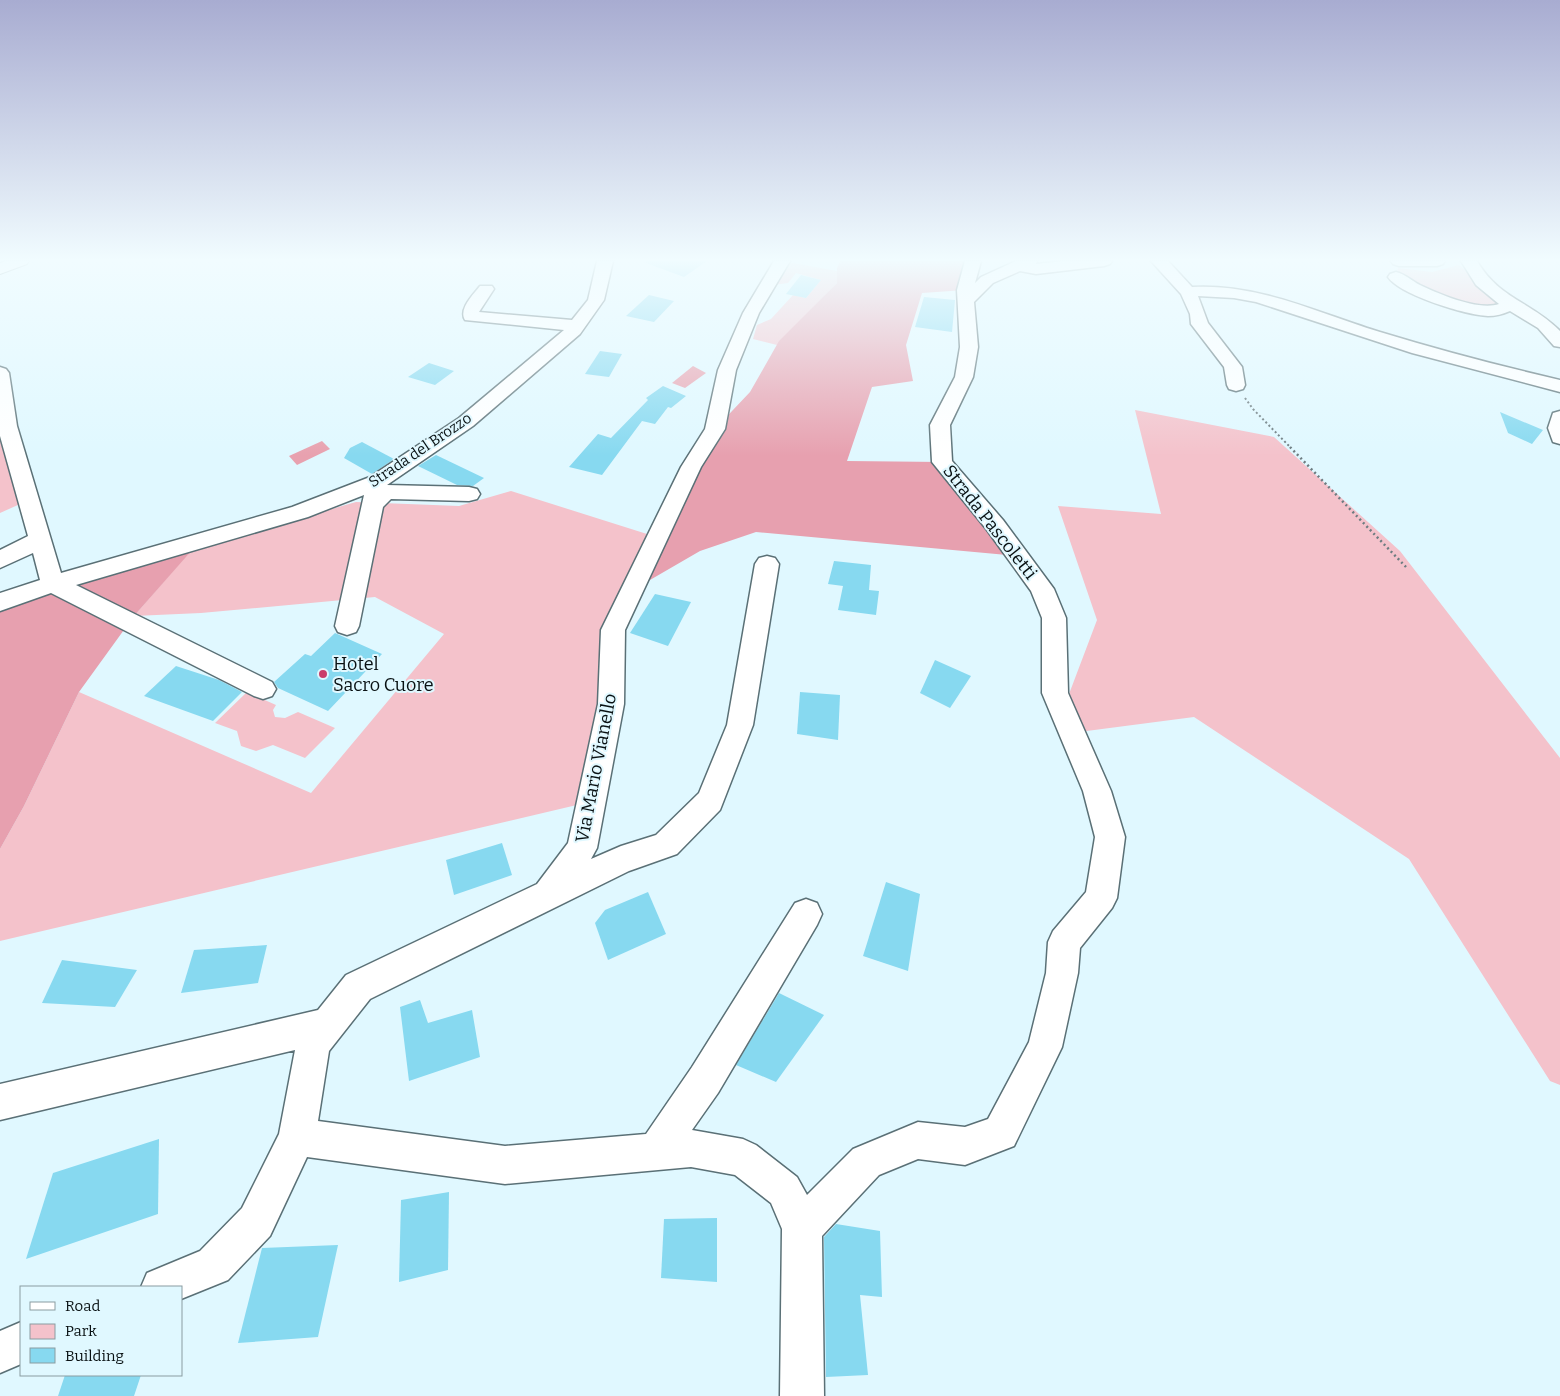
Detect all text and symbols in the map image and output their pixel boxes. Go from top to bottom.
street label: Strada del Brozzo [365,409,475,491]
street label: Strada Pascoletti [938,460,1042,584]
place label: Hotel Sacro Cuore [333,653,434,696]
marker: Hotel Sacro Cuore [317,668,329,680]
street label: Via Mario Vianello [571,692,621,844]
legend [20,1286,182,1376]
text: Road [65,1297,100,1315]
text: Park [65,1322,97,1340]
text: Building [65,1347,124,1365]

